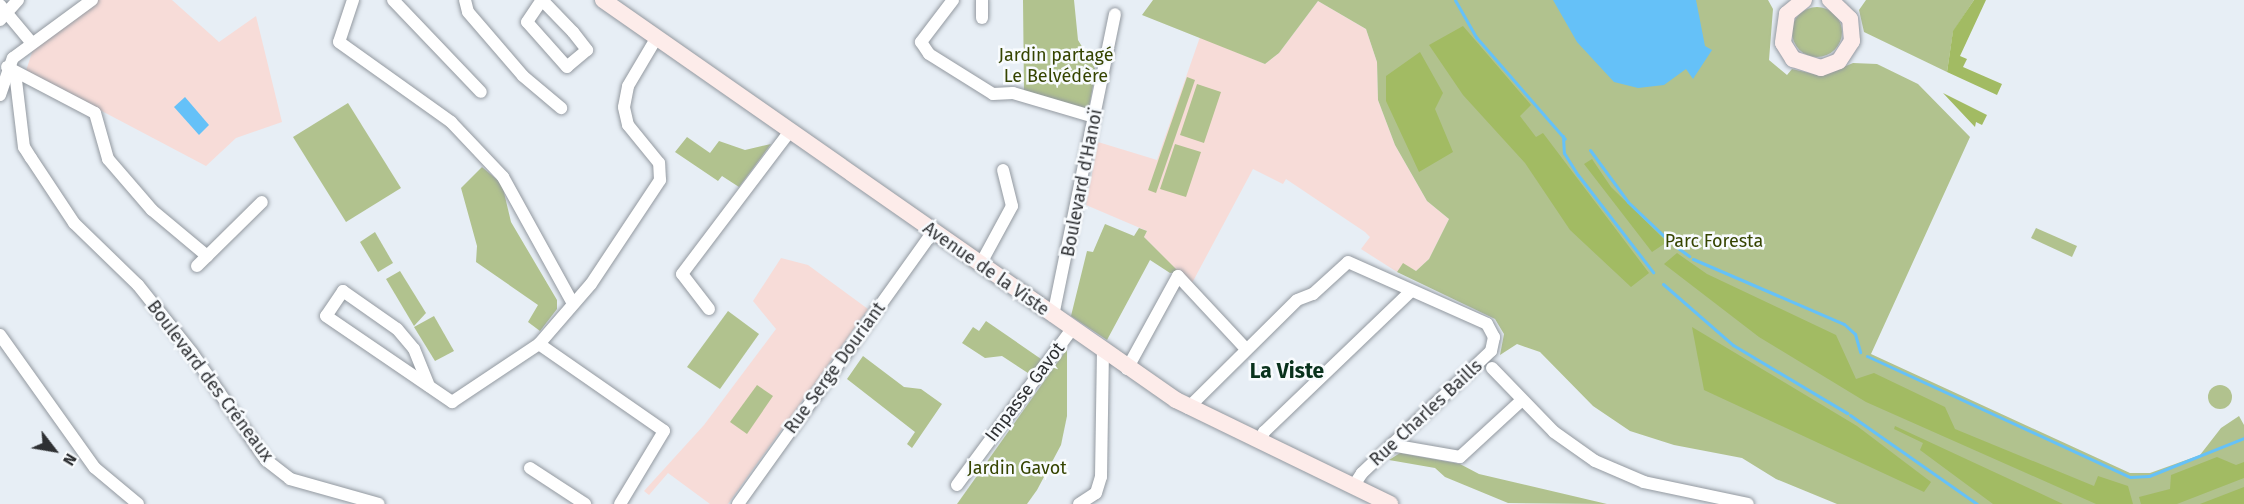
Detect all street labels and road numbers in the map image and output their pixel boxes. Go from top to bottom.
street label: Boulevard d'Hanoï [1057,107,1107,259]
street label: Avenue de la Viste [919,217,1053,321]
street label: Boulevard des Créneaux [142,296,278,466]
street label: Rue Serge Douriant [780,298,890,438]
street label: Impasse Gavot [981,338,1069,446]
street label: Rue Charles Baills [1365,355,1487,471]

